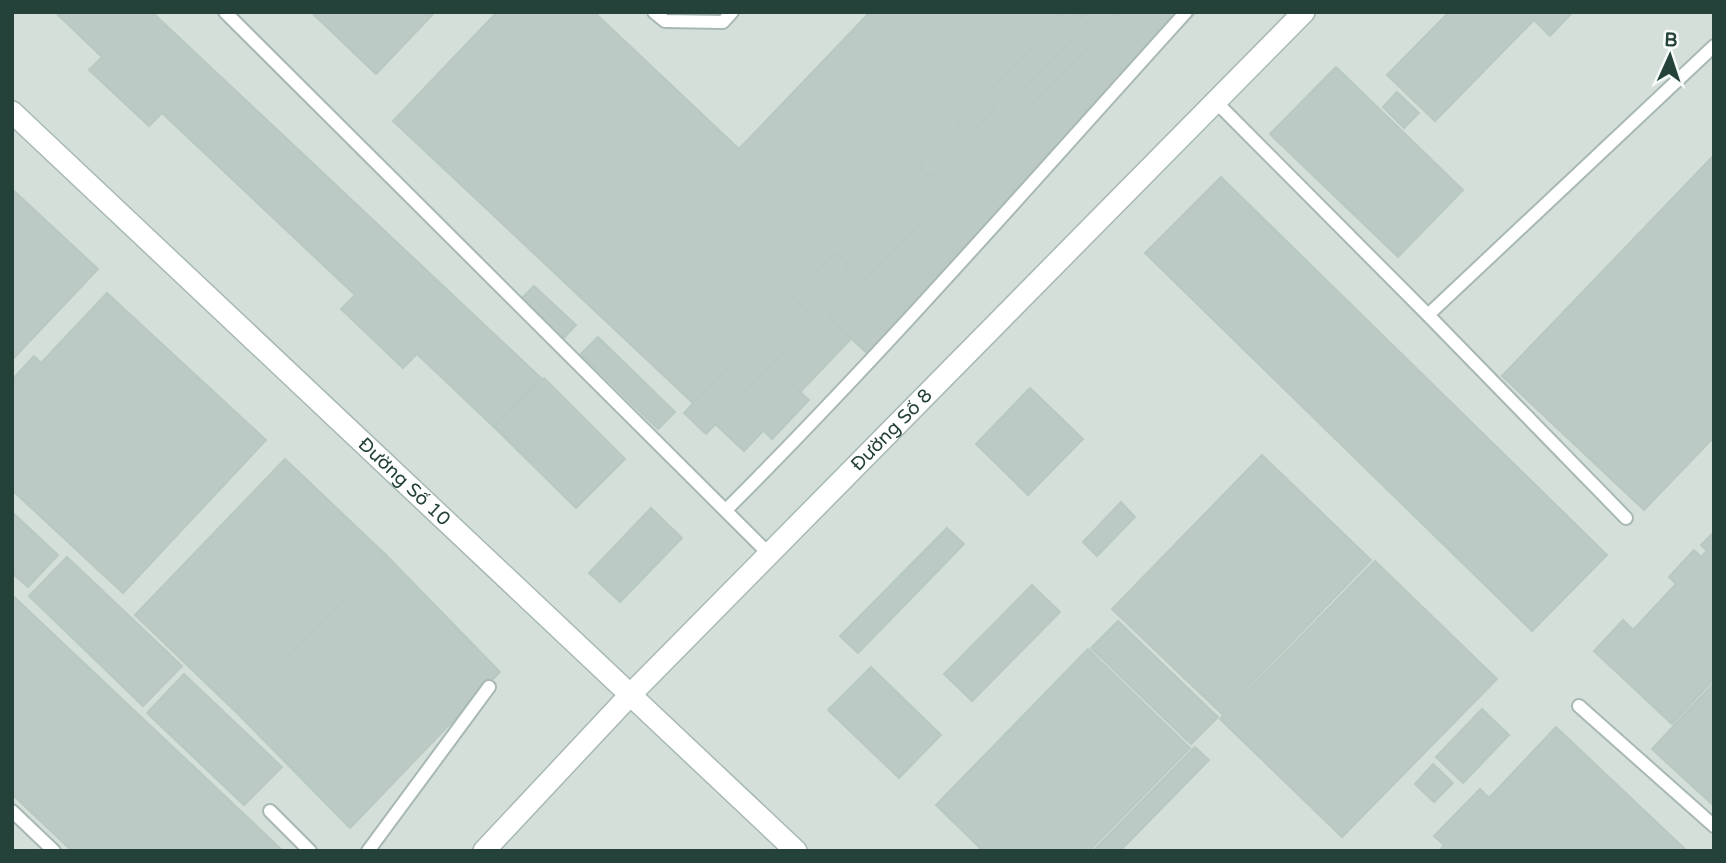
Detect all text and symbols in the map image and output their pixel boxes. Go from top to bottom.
north arrow [1635,21,1705,91]
text: B [1664,29,1678,51]
street label: Đường Số 8 [846,384,937,476]
street label: Đường Số 10 [354,433,455,530]

